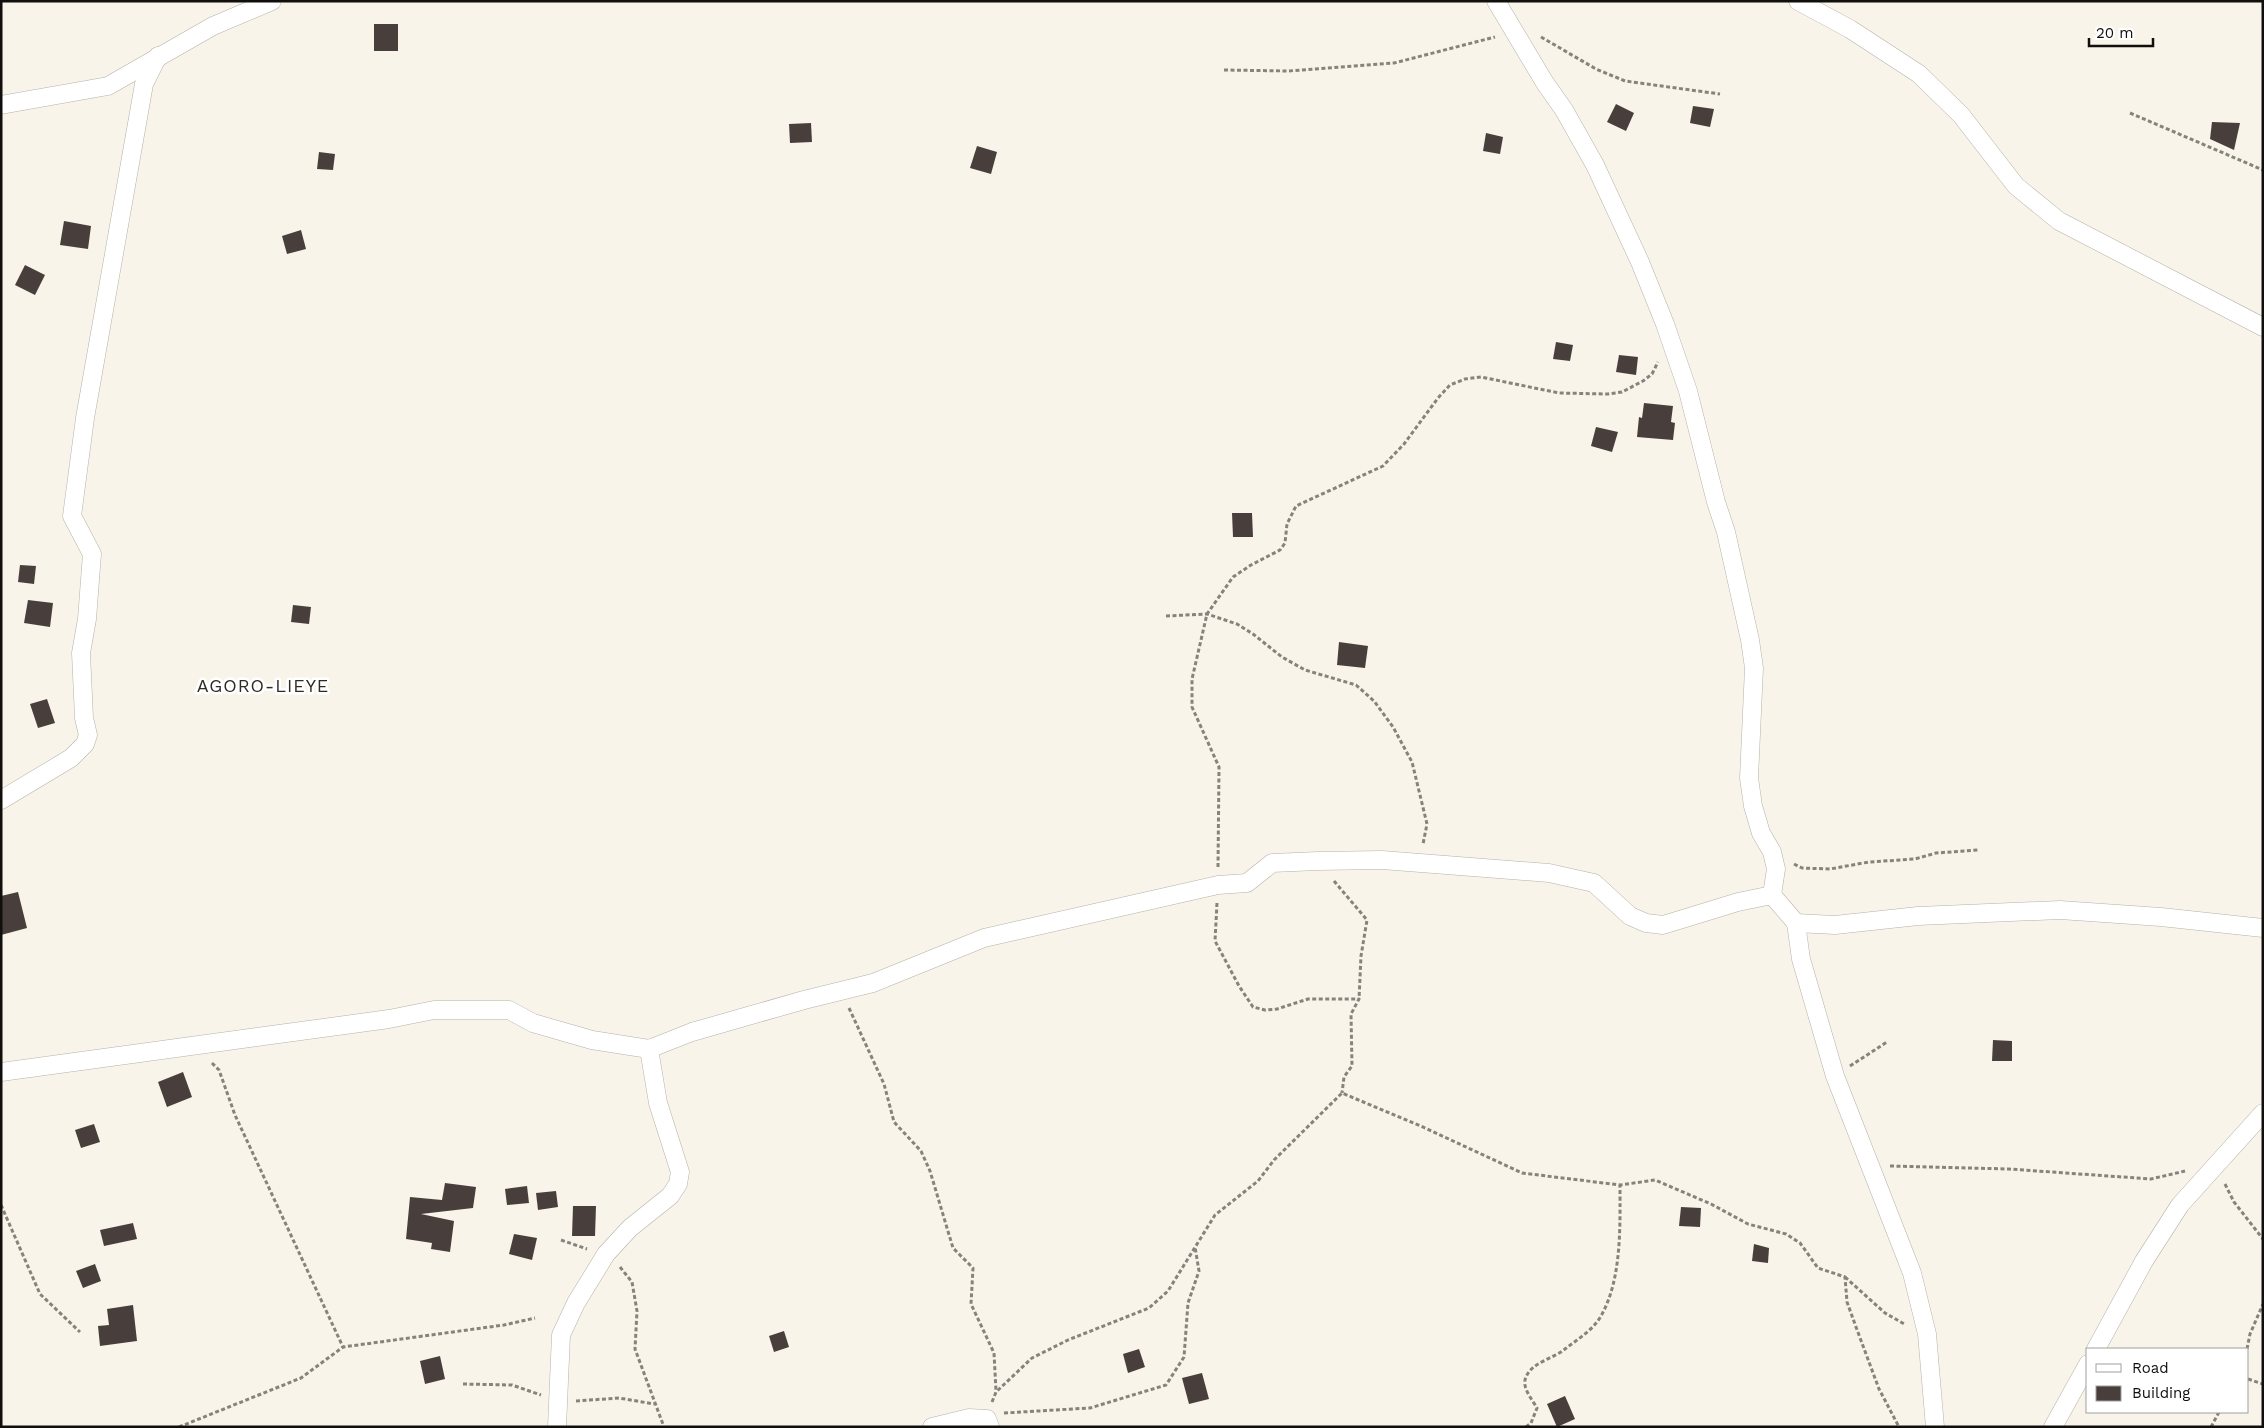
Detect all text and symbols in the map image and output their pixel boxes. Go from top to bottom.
scale bar [2089,15,2153,47]
text: 20 m [2096,24,2134,42]
district label: AGORO-LIEYE [197,675,329,696]
legend [2086,1348,2249,1413]
text: Road [2132,1359,2169,1377]
text: Building [2132,1384,2190,1402]

